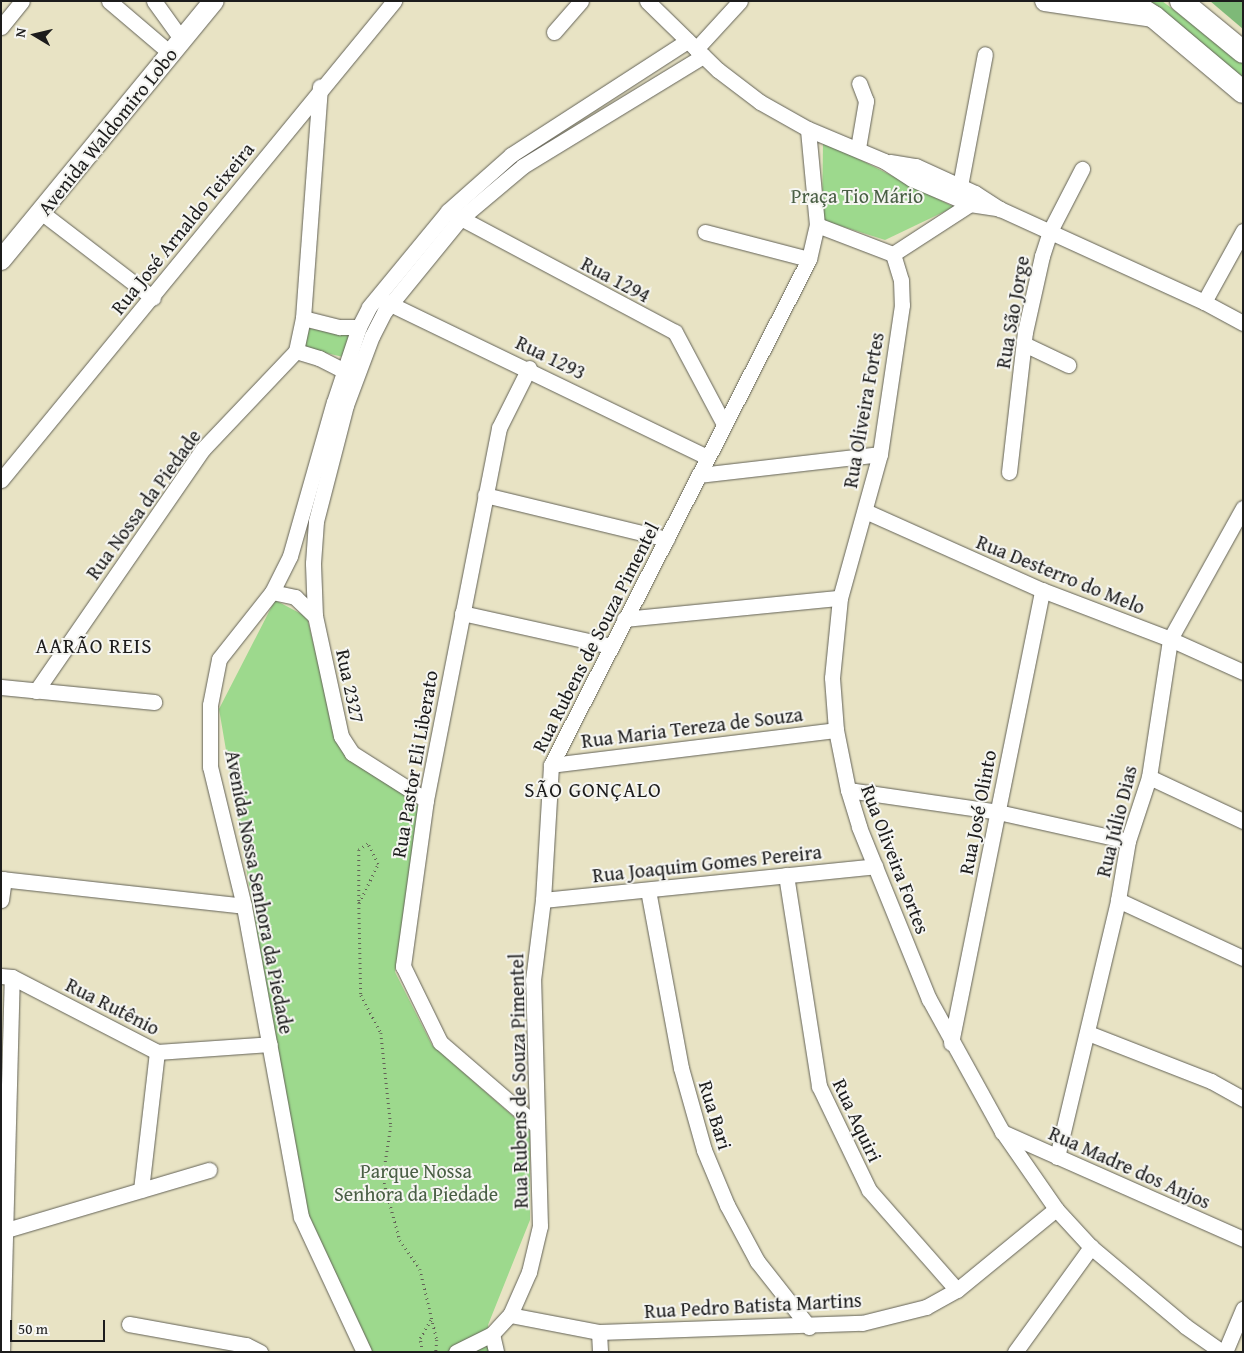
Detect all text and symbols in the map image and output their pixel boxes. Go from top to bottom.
north arrow [10,10,60,60]
text: N [10,26,31,39]
street label: Avenida Waldomiro Lobo [32,42,182,220]
street label: Rua José Arnaldo Teixeira [105,137,259,319]
park label: Praça Tio Mário [791,183,923,207]
street label: Rua 1294 [577,251,655,307]
street label: Rua São Jorge [990,254,1034,370]
street label: Rua 1293 [512,330,590,384]
street label: Rua Oliveira Fortes [837,330,889,490]
street label: Rua Nossa da Piedade [80,424,206,584]
street label: Rua Rubens de Souza Pimentel [526,518,664,756]
street label: Rua Desterro do Melo [973,529,1149,619]
district label: AARÃO REIS [34,633,154,659]
street label: Rua 2327 [331,647,371,725]
street label: Rua Pastor Eli Liberato [386,668,442,860]
street label: Rua Maria Tereza de Souza [580,702,804,752]
street label: Avenida Nossa Senhora da Piedade [221,748,299,1036]
street label: Rua José Olinto [953,748,1001,876]
street label: Rua Júlio Dias [1091,763,1141,879]
district label: SÃO GONÇALO [523,777,663,803]
street label: Rua Oliveira Fortes [857,781,935,937]
street label: Rua Joaquim Gomes Pereira [591,839,823,887]
street label: Rua Rubens de Souza Pimentel [504,953,532,1209]
street label: Rua Rutênio [62,972,164,1040]
street label: Rua Aquiri [828,1075,888,1165]
street label: Rua Bari [694,1078,738,1152]
street label: Rua Madre dos Anjos [1045,1121,1215,1213]
park label: Parque Nossa Senhora da Piedade [334,1159,498,1206]
street label: Rua Pedro Batista Martins [644,1287,862,1323]
scale bar [12,1310,108,1342]
text: 50 m [18,1318,48,1339]

